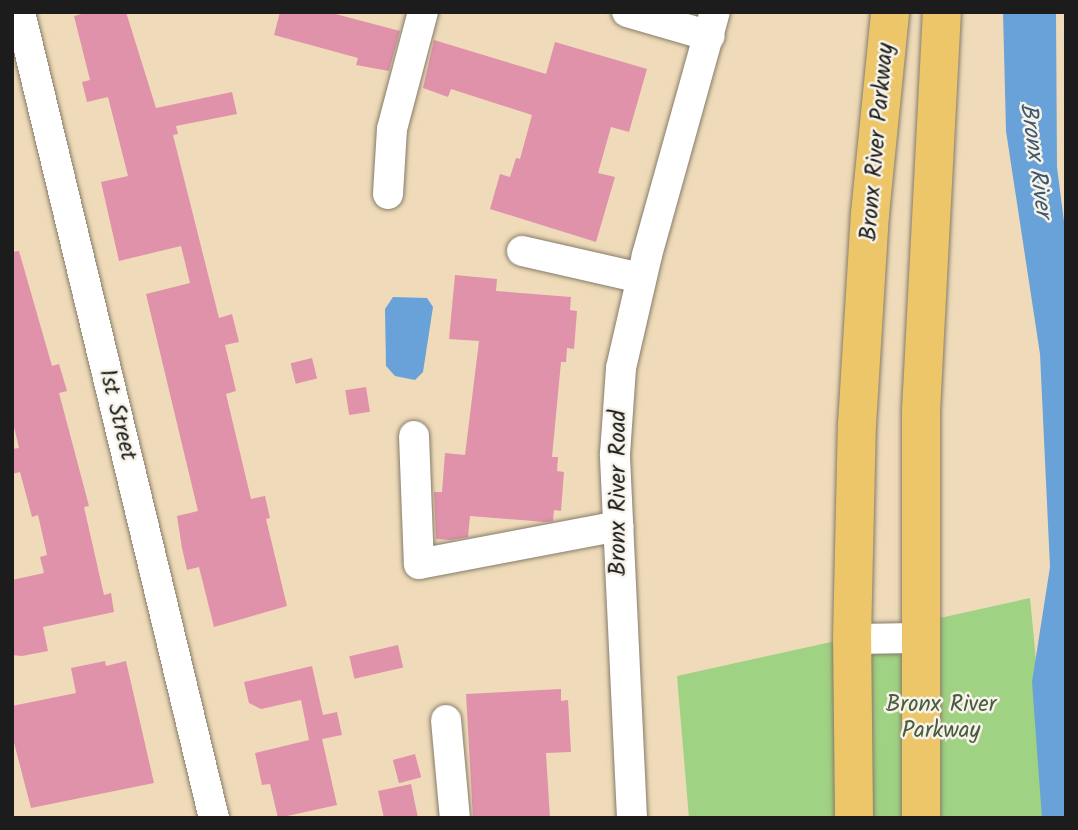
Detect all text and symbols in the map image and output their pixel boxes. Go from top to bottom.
street label: Bronx River Parkway [856,42,900,242]
water label: Bronx River [1013,101,1057,219]
street label: 1st Street [92,366,142,464]
street label: Bronx River Road [605,410,633,576]
park label: Bronx River Parkway [886,691,996,745]

